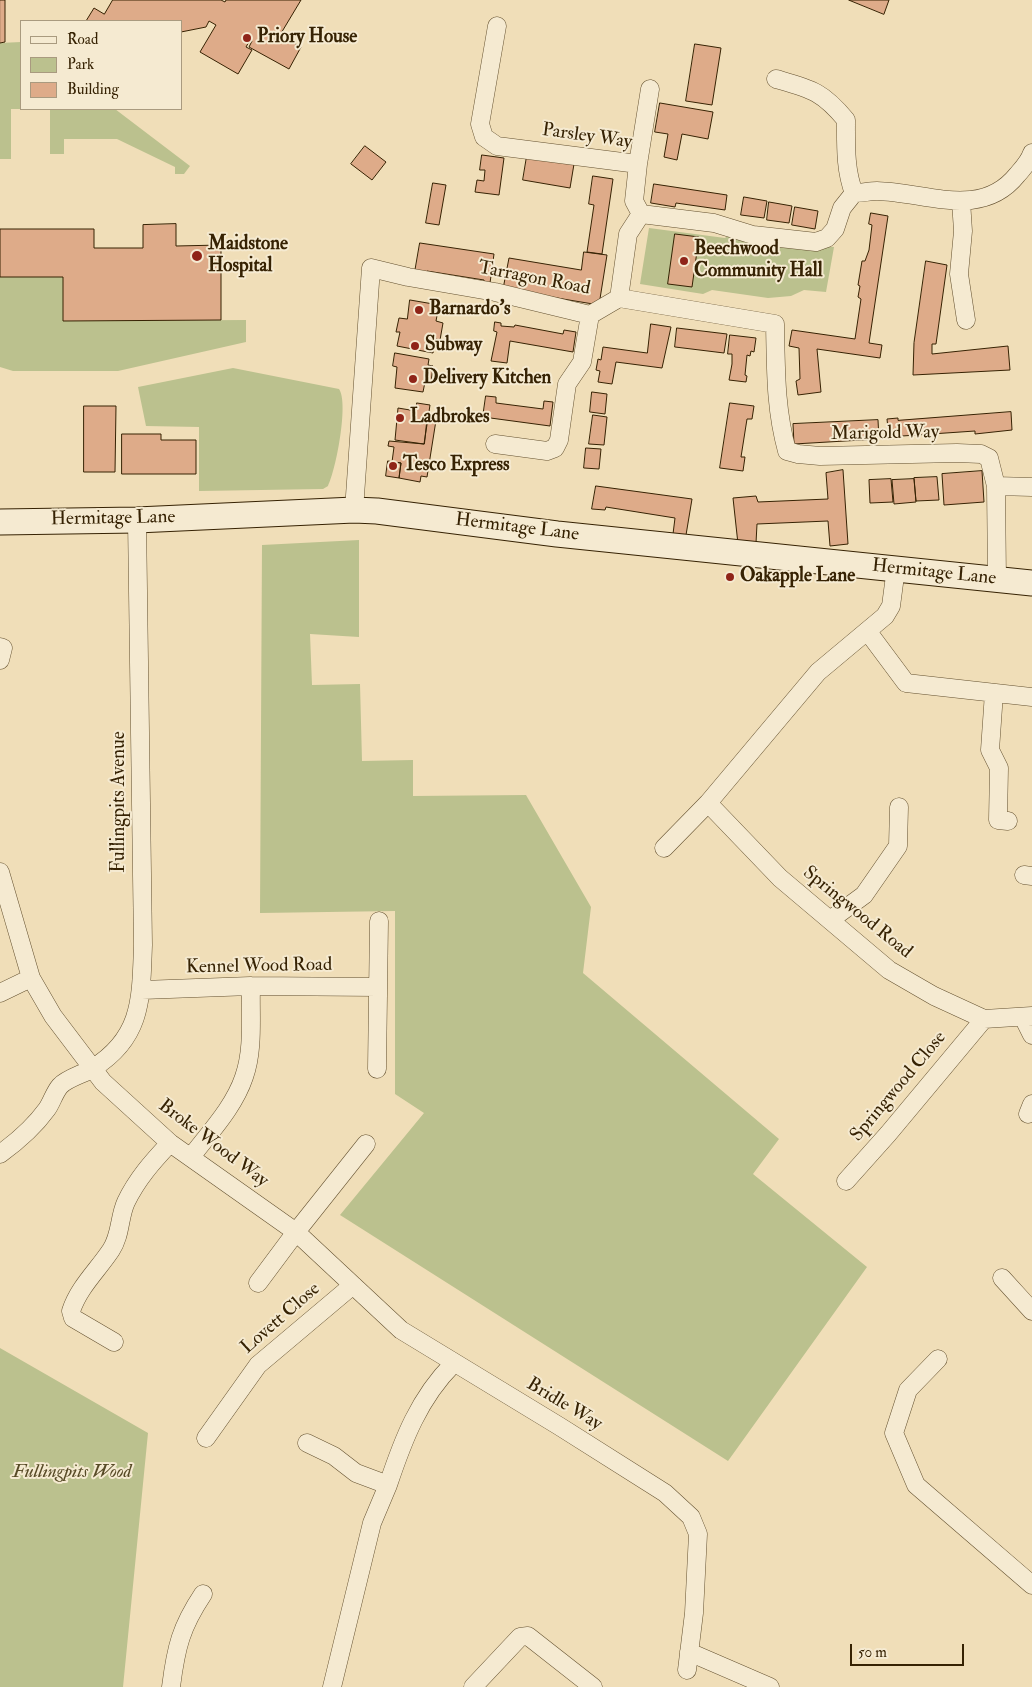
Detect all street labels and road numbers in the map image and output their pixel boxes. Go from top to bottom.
street label: Parsley Way [540,119,634,155]
street label: Tarragon Road [476,257,592,301]
street label: Marigold Way [831,422,939,446]
street label: Hermitage Lane [50,507,176,531]
street label: Hermitage Lane [454,509,580,547]
street label: Hermitage Lane [871,555,997,591]
street label: Fullingpits Avenue [109,731,131,873]
street label: Springwood Road [798,862,916,964]
street label: Kennel Wood Road [186,954,332,980]
street label: Springwood Close [846,1027,952,1147]
street label: Broke Wood Way [153,1095,273,1193]
street label: Lovett Close [237,1278,325,1360]
street label: Bridle Way [522,1374,606,1436]

